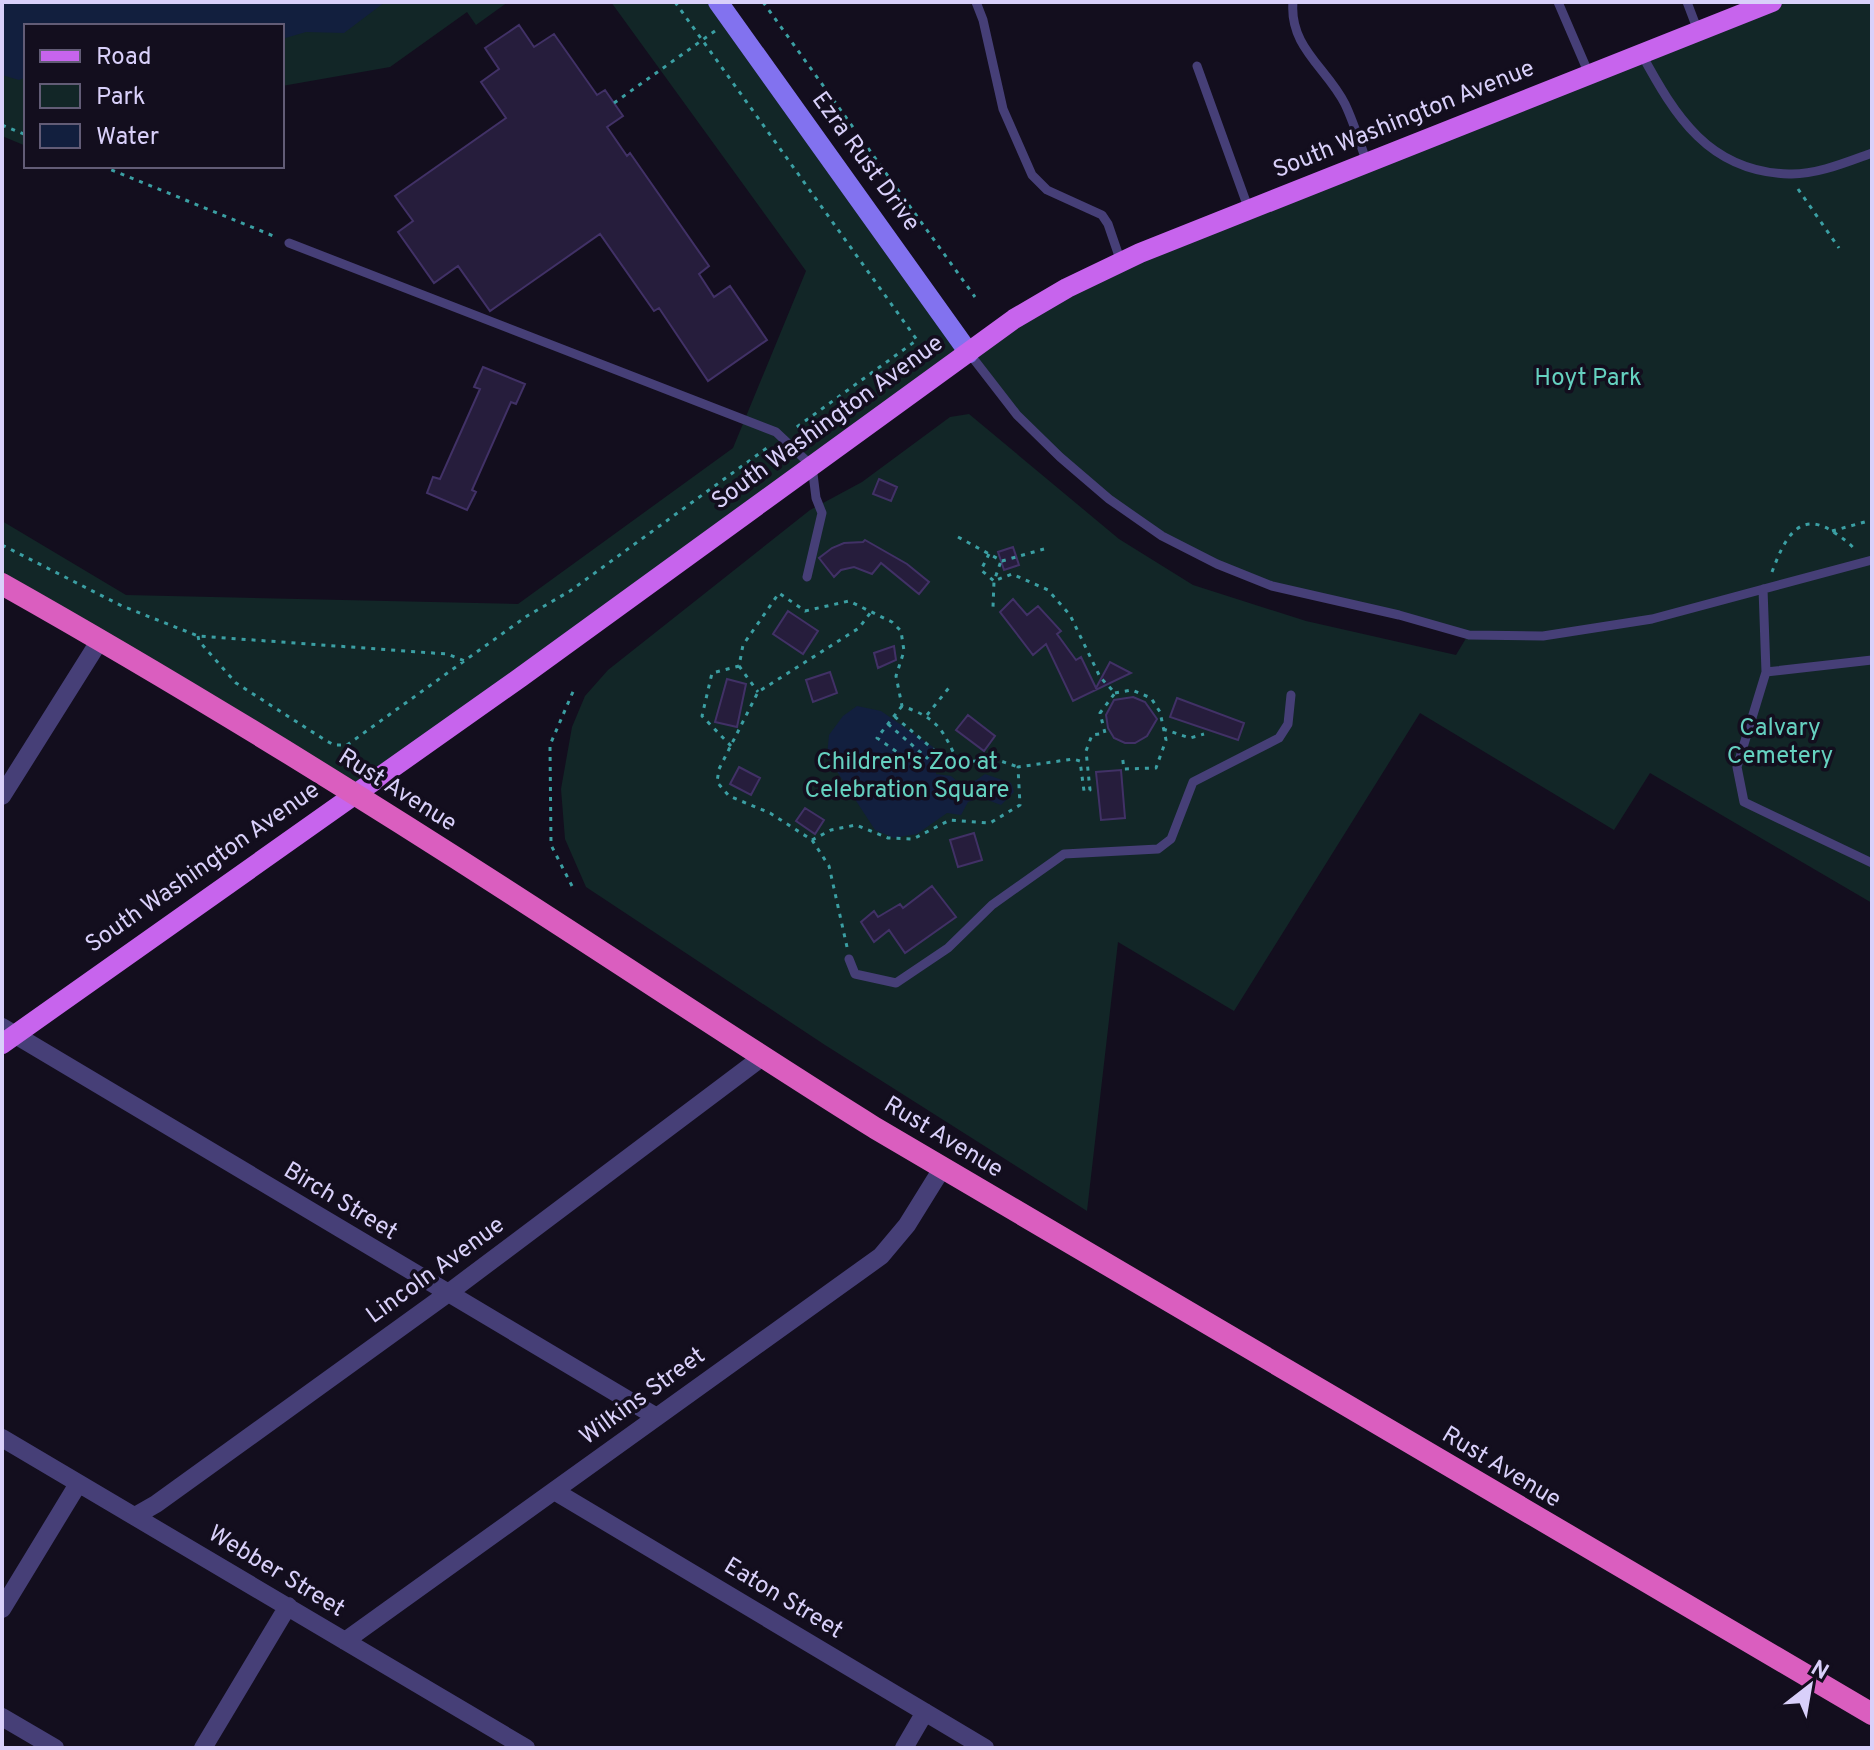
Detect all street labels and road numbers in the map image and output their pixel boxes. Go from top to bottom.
street label: South Washington Avenue [1269,54,1539,186]
street label: Ezra Rust Drive [804,86,926,238]
street label: South Washington Avenue [706,329,950,517]
street label: Rust Avenue [332,743,462,839]
street label: South Washington Avenue [80,776,326,960]
street label: Rust Avenue [878,1091,1008,1185]
street label: Birch Street [277,1156,403,1248]
street label: Lincoln Avenue [361,1211,511,1331]
street label: Wilkins Street [574,1341,712,1453]
street label: Rust Avenue [1436,1421,1566,1515]
street label: Webber Street [202,1519,350,1625]
street label: Eaton Street [718,1552,848,1646]

